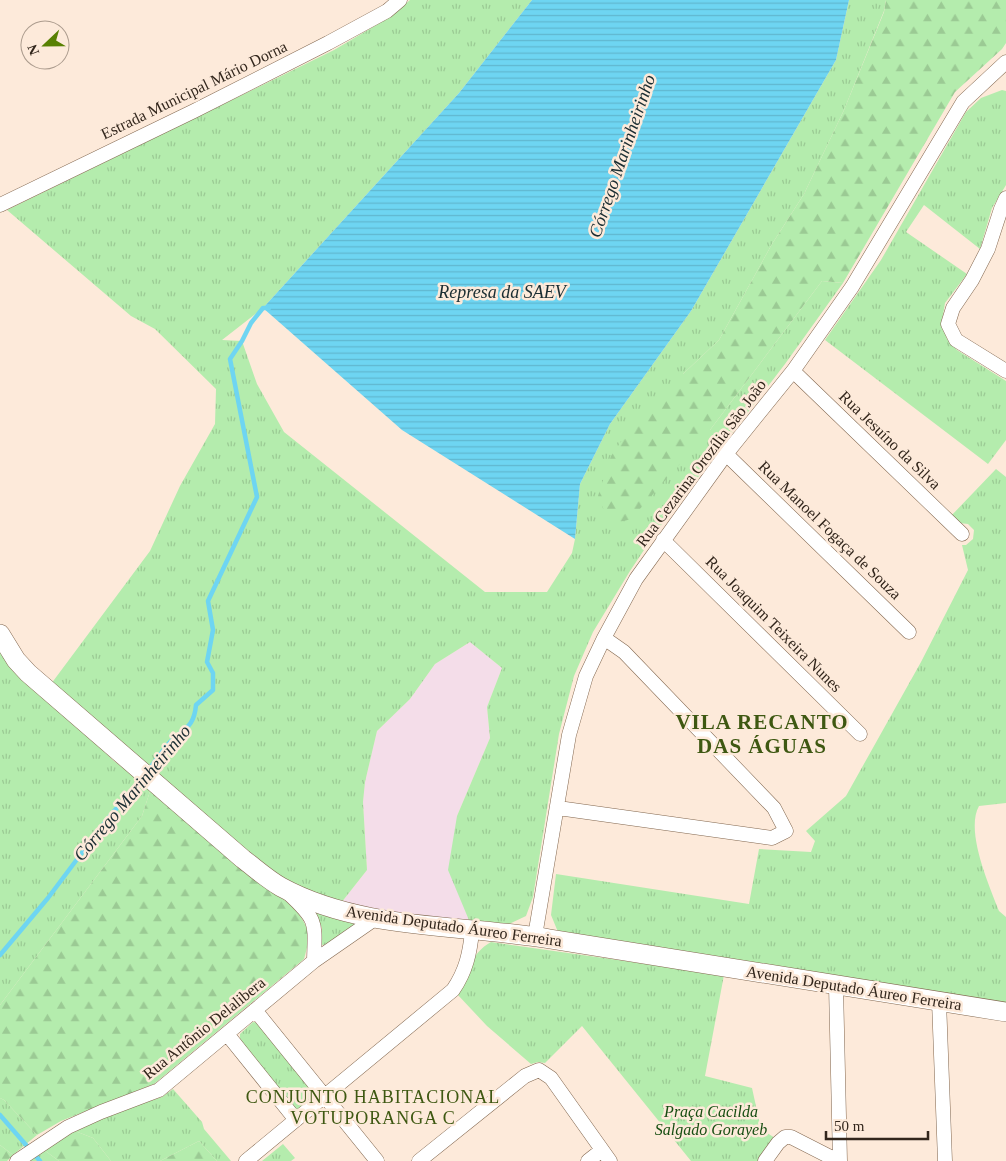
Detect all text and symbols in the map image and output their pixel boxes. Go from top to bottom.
north arrow [20,20,70,70]
street label: Estrada Municipal Mário Dorna [98,37,290,143]
text: N [25,42,42,57]
water label: Córrego Marinheirinho [585,72,659,240]
water label: Represa da SAEV [437,282,568,302]
street label: Rua Cezarina Orozília São João [633,376,769,550]
street label: Rua Jesuíno da Silva [836,387,944,493]
street label: Rua Manoel Fogaça de Souza [755,458,905,603]
street label: Rua Joaquim Teixeira Nunes [702,553,845,696]
district label: VILA RECANTO DAS ÁGUAS [675,710,849,758]
water label: Córrego Marinheirinho [69,721,195,865]
street label: Avenida Deputado Áureo Ferreira [345,901,563,951]
street label: Avenida Deputado Áureo Ferreira [745,962,963,1014]
street label: Rua Antônio Delalibera [140,974,268,1082]
district label: CONJUNTO HABITACIONAL VOTUPORANGA C [246,1087,500,1128]
park label: Praça Cacilda Salgado Gorayeb [655,1103,767,1139]
scale bar [826,1108,928,1140]
text: 50 m [834,1118,865,1134]

